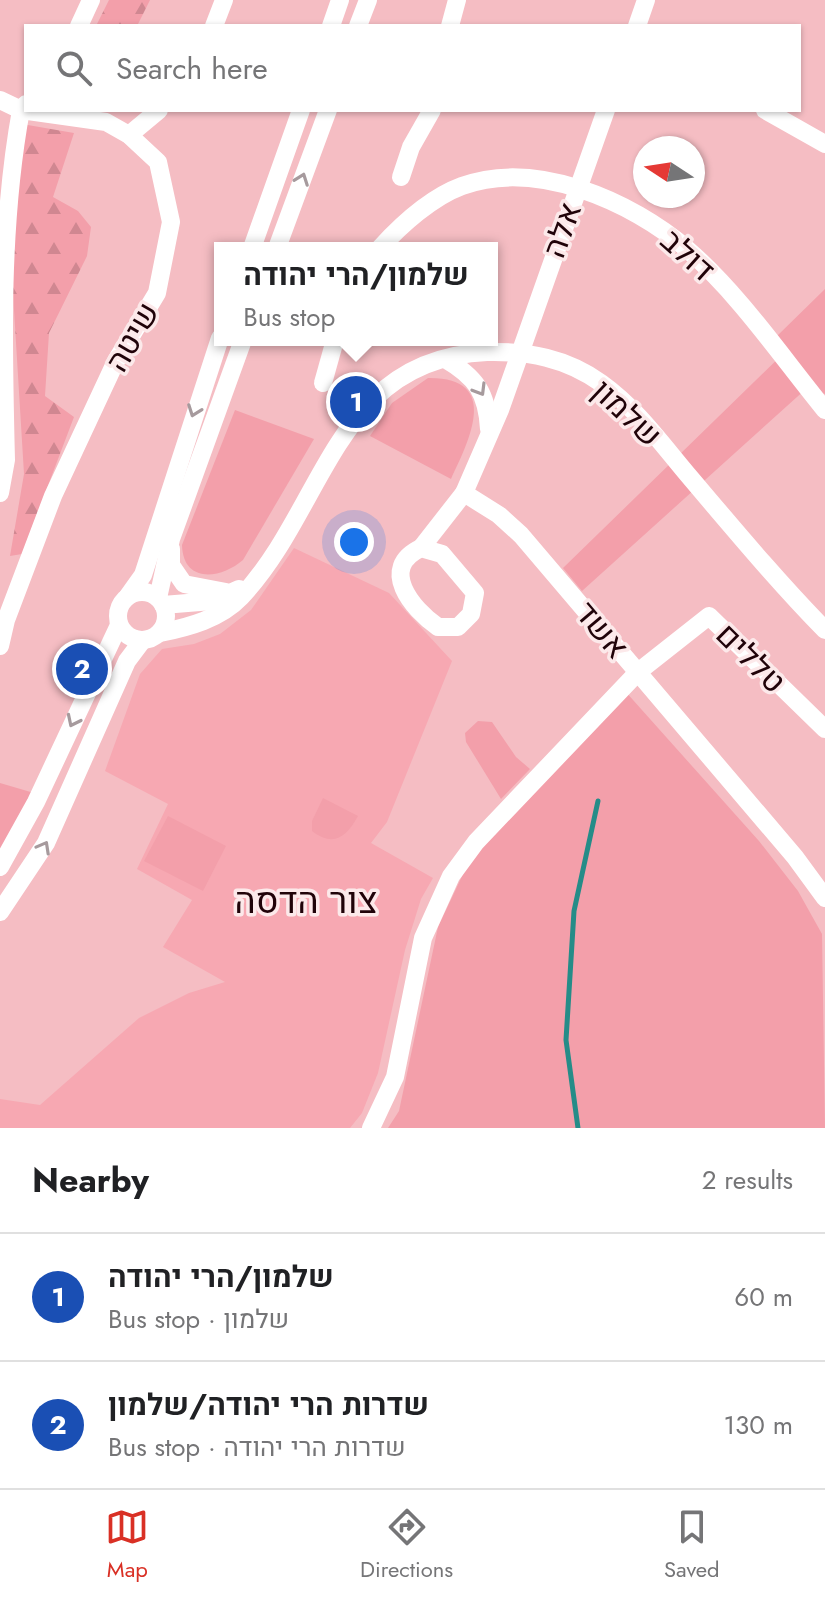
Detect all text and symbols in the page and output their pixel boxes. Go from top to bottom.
search box [24,24,801,112]
icon: search [52,46,96,90]
text: Search here [116,47,268,90]
north arrow [633,136,705,208]
one-way arrow [292,173,309,187]
street label: אלה [531,196,593,264]
street label: דולב [651,218,725,292]
popup [214,242,498,346]
text: שלמון/הרי יהודה [243,253,469,296]
street label: שיטה [94,294,170,380]
text: Bus stop [243,298,335,336]
street label: שלמון [582,369,672,457]
pin: 1 [330,372,382,432]
one-way arrow [470,381,486,396]
one-way arrow [187,403,204,417]
your location [334,522,374,562]
street label: אשד [564,591,640,669]
street label: טללים [706,613,796,703]
pin: 2 [56,639,108,699]
one-way arrow [67,713,83,727]
one-way arrow [34,841,49,856]
district label: צור הדסה [235,874,377,926]
text: Nearby [32,1156,149,1205]
text: 2 results [702,1161,793,1199]
text: שלמון/הרי יהודה [108,1255,334,1298]
text: 1 [51,1278,65,1316]
text: 60 m [734,1278,793,1316]
text: Bus stop · שלמון [108,1300,289,1338]
text: שדרות הרי יהודה/שלמון [108,1383,429,1426]
text: 2 [49,1406,67,1444]
text: 130 m [723,1406,793,1444]
text: Bus stop · שדרות הרי יהודה [108,1428,406,1466]
tab: Map [105,1505,149,1585]
tab: Directions [360,1505,453,1585]
tab: Saved [664,1505,720,1585]

